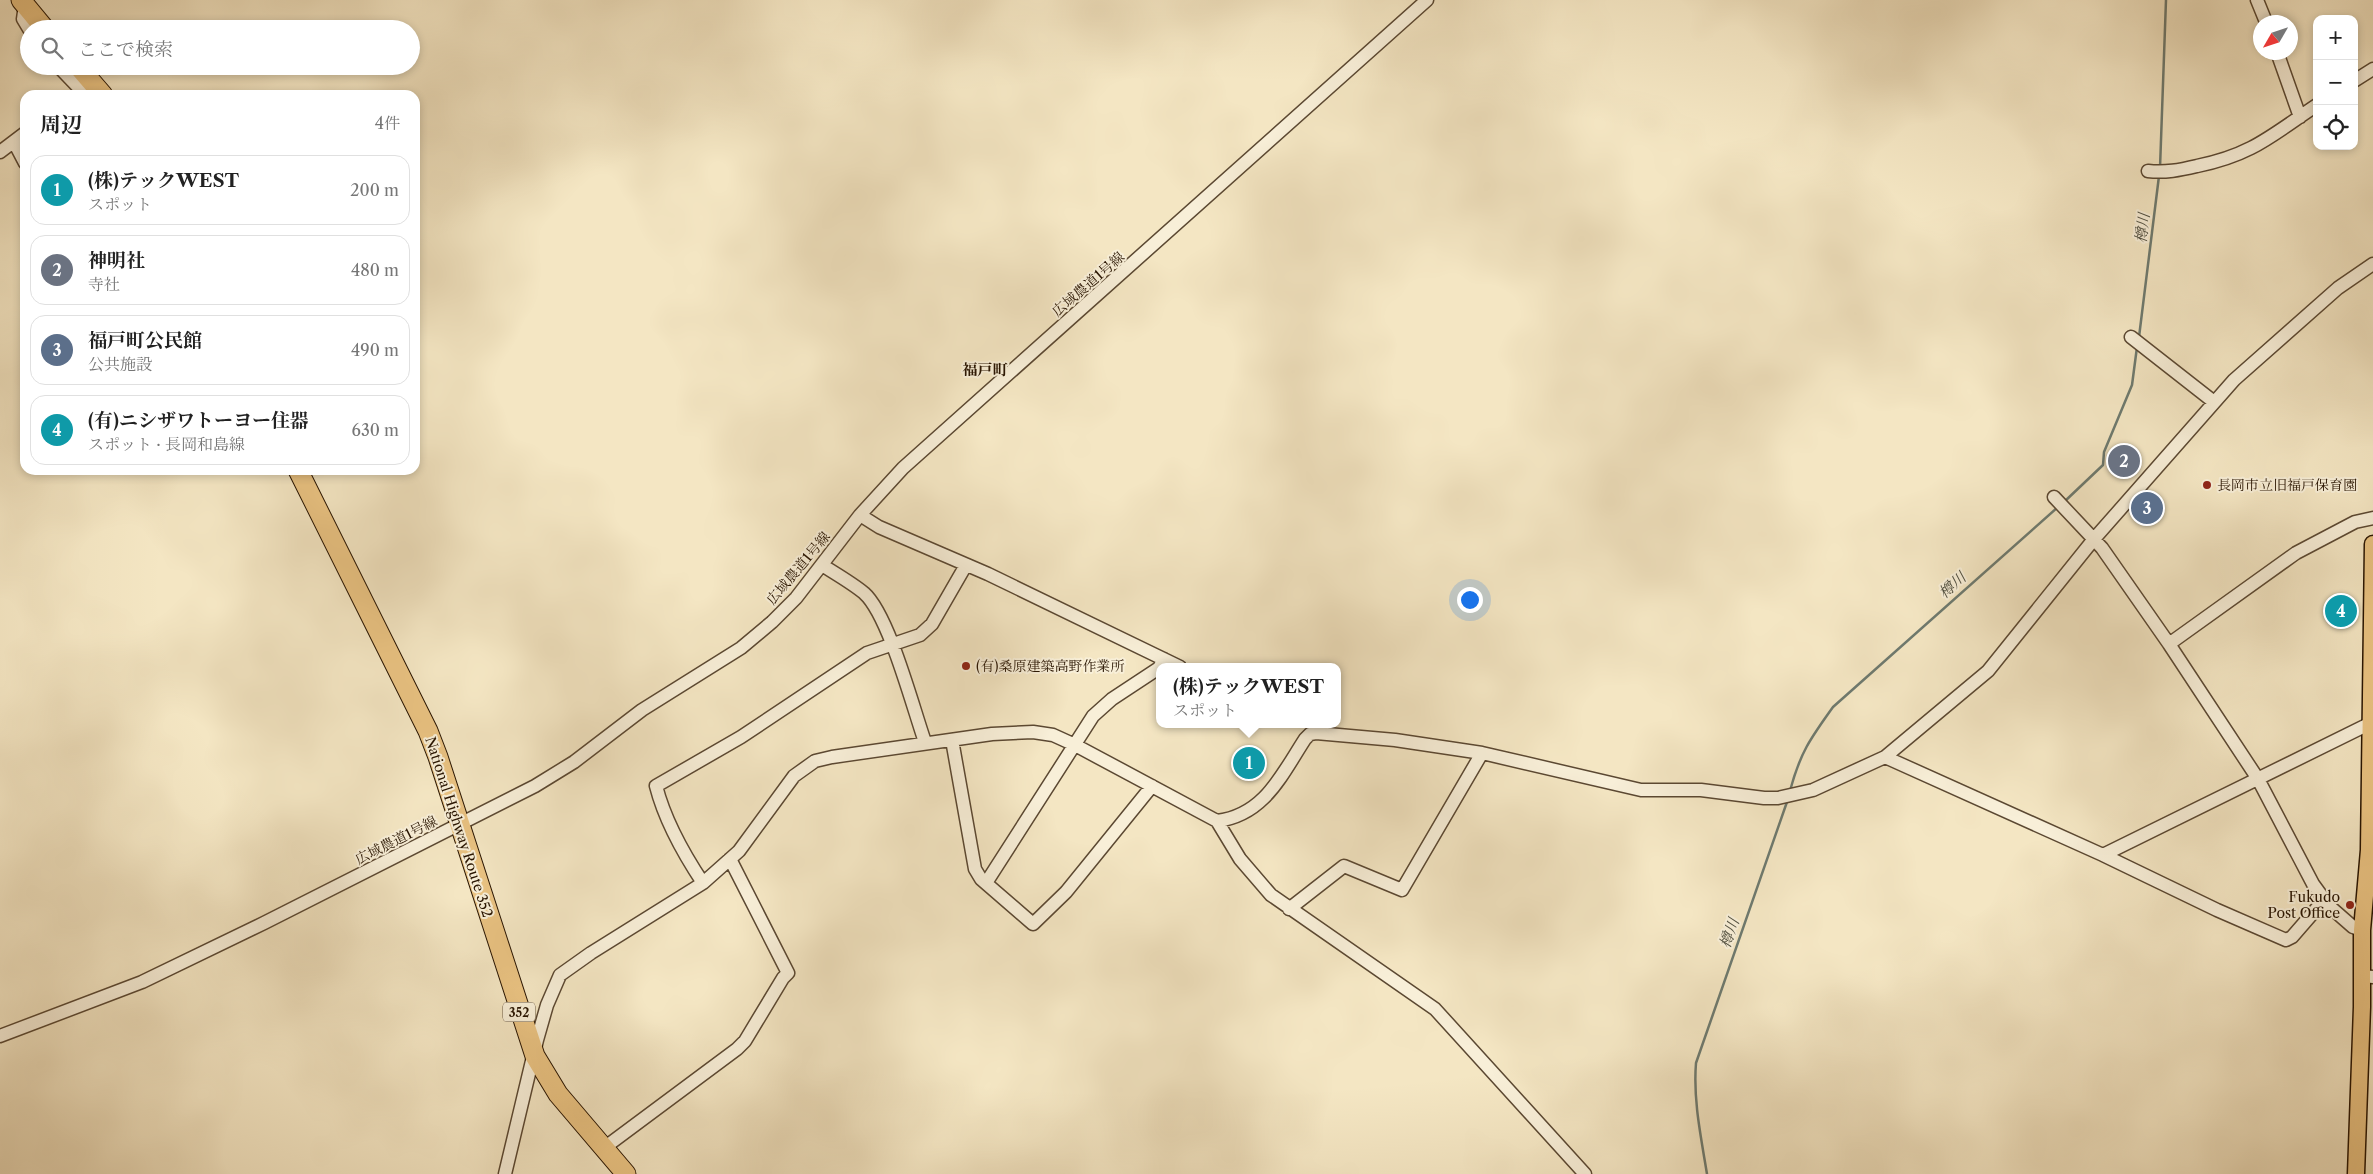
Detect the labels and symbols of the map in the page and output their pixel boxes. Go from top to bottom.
north arrow [2253,15,2298,60]
water label: 樽川 [2131,210,2154,244]
street label: 広域農道1号線 [1048,248,1128,320]
district label: 福戸町 [962,360,1008,379]
pin: 2 [2108,442,2140,480]
place label: 長岡市立旧福戸保育園 [2217,476,2357,494]
marker: 長岡市立旧福戸保育園 [2201,479,2213,491]
pin: 3 [2131,489,2163,527]
street label: 広域農道1号線 [762,528,834,608]
water label: 樽川 [1934,567,1971,602]
your location [1457,587,1483,613]
pin: 4 [2325,592,2357,630]
place label: (有)桑原建築高野作業所 [976,657,1125,675]
marker: (有)桑原建築高野作業所 [960,660,972,672]
street label: National Highway Route 352 [421,734,497,920]
pin: 1 [1233,744,1265,782]
street label: 広域農道1号線 [352,812,440,868]
place label: Fukudo Post Office [2268,888,2340,922]
marker: Fukudo Post Office [2344,899,2356,911]
water label: 樽川 [1715,914,1744,950]
road number: 352 [503,1002,535,1022]

